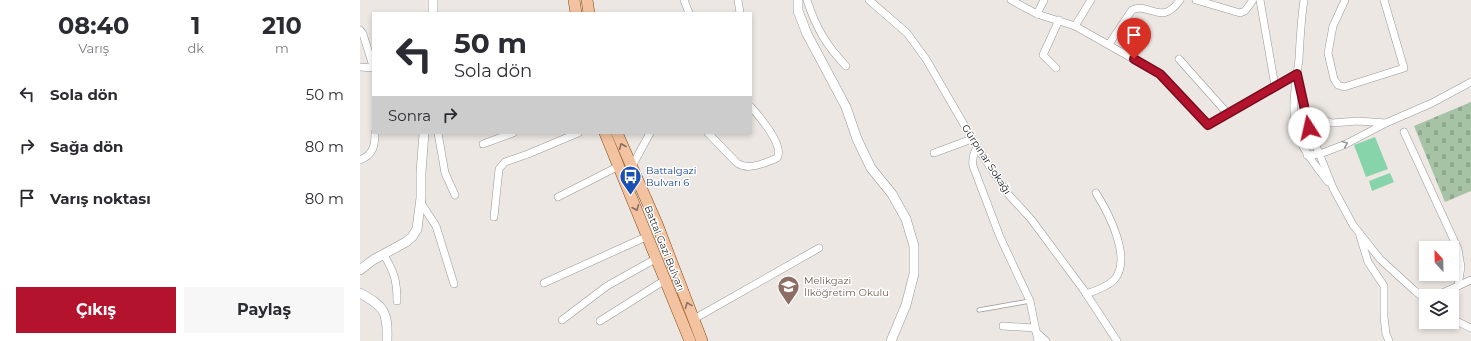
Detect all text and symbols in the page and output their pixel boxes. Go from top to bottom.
text: 08:40 [58,11,129,40]
text: 1 [191,11,200,40]
text: 210 [262,11,302,40]
pin [1117,18,1151,59]
icon: arrive [1123,24,1145,46]
text: 50 m [454,26,527,60]
icon: left [388,28,440,80]
text: Varış [78,40,109,56]
text: dk [187,40,204,56]
text: m [275,40,289,56]
text: Sola dön [454,60,532,82]
icon: left [16,83,38,105]
text: Sola dön [50,85,118,104]
text: 50 m [306,85,344,104]
icon: right [439,104,461,126]
text: Sonra [388,106,431,125]
position arrow [1288,107,1330,149]
street label: Gürpınar Sokağı [959,122,1014,197]
icon: right [16,135,38,157]
text: Sağa dön [50,137,123,156]
text: 80 m [305,137,344,156]
one-way arrow [1340,141,1348,149]
one-way arrow [619,142,627,150]
bus stop icon: Battalgazi Bulvarı 6 [618,163,644,196]
place label: Battalgazi Bulvarı 6 [646,164,696,189]
icon: arrive [16,187,38,209]
text: Varış noktası [50,189,151,208]
text: 80 m [305,189,344,208]
one-way arrow [631,203,639,211]
street label: Battal Gazi Bulvarı [641,203,688,293]
north arrow [1419,241,1459,281]
map controls [1419,241,1459,329]
school or university icon: Melikgazi İlköğretim Okulu [776,273,802,306]
place label: Melikgazi İlköğretim Okulu [804,274,889,299]
button: Çıkış [16,287,176,333]
button: Paylaş [184,287,344,333]
button: layers [1419,289,1459,329]
one-way arrow [684,301,692,308]

